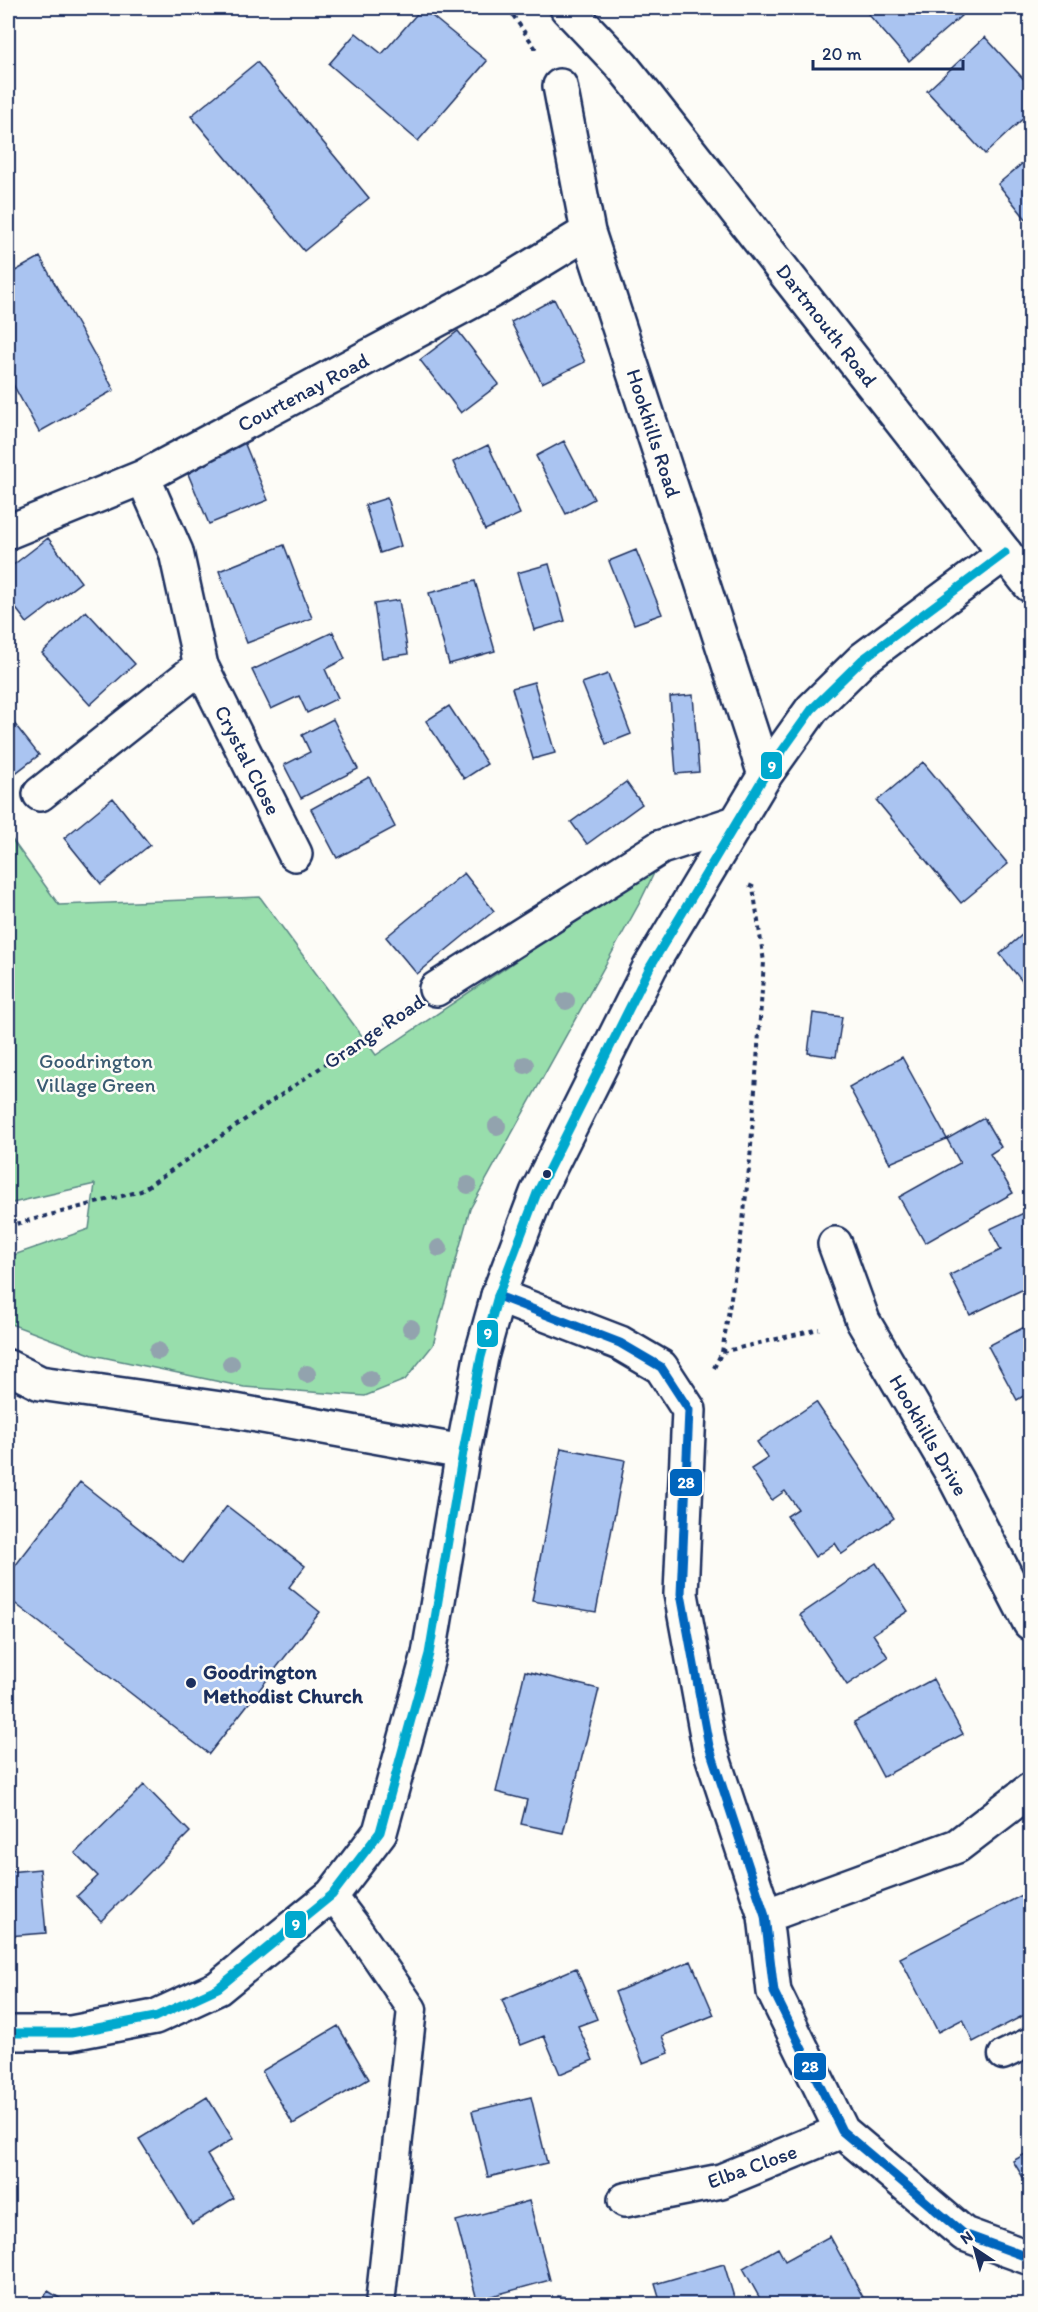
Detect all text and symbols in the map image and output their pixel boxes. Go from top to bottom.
scale bar [813,33,963,71]
text: 20 m [822,43,862,65]
street label: Dartmouth Road [771,258,883,392]
street label: Courtenay Road [233,347,373,437]
street label: Hookhills Road [621,365,687,501]
street label: Crystal Close [210,701,286,819]
line badge: 9 [760,751,783,780]
text: 9 [768,757,776,776]
street label: Grange Road [319,988,430,1074]
park label: Goodrington Village Green [36,1048,156,1097]
unlabelled marker [541,1168,553,1180]
line badge: 9 [476,1319,499,1348]
text: 9 [484,1324,492,1343]
street label: Hookhills Drive [884,1370,974,1500]
line badge: 28 [669,1468,703,1497]
text: 28 [677,1473,695,1492]
place label: Goodrington Methodist Church [203,1659,364,1708]
marker: Goodrington Methodist Church [184,1676,198,1690]
line badge: 9 [284,1910,307,1939]
text: 9 [292,1915,300,1934]
line badge: 28 [793,2052,827,2081]
text: 28 [801,2057,819,2076]
street label: Elba Close [704,2138,800,2194]
north arrow [945,2219,1005,2279]
text: N [957,2226,976,2248]

